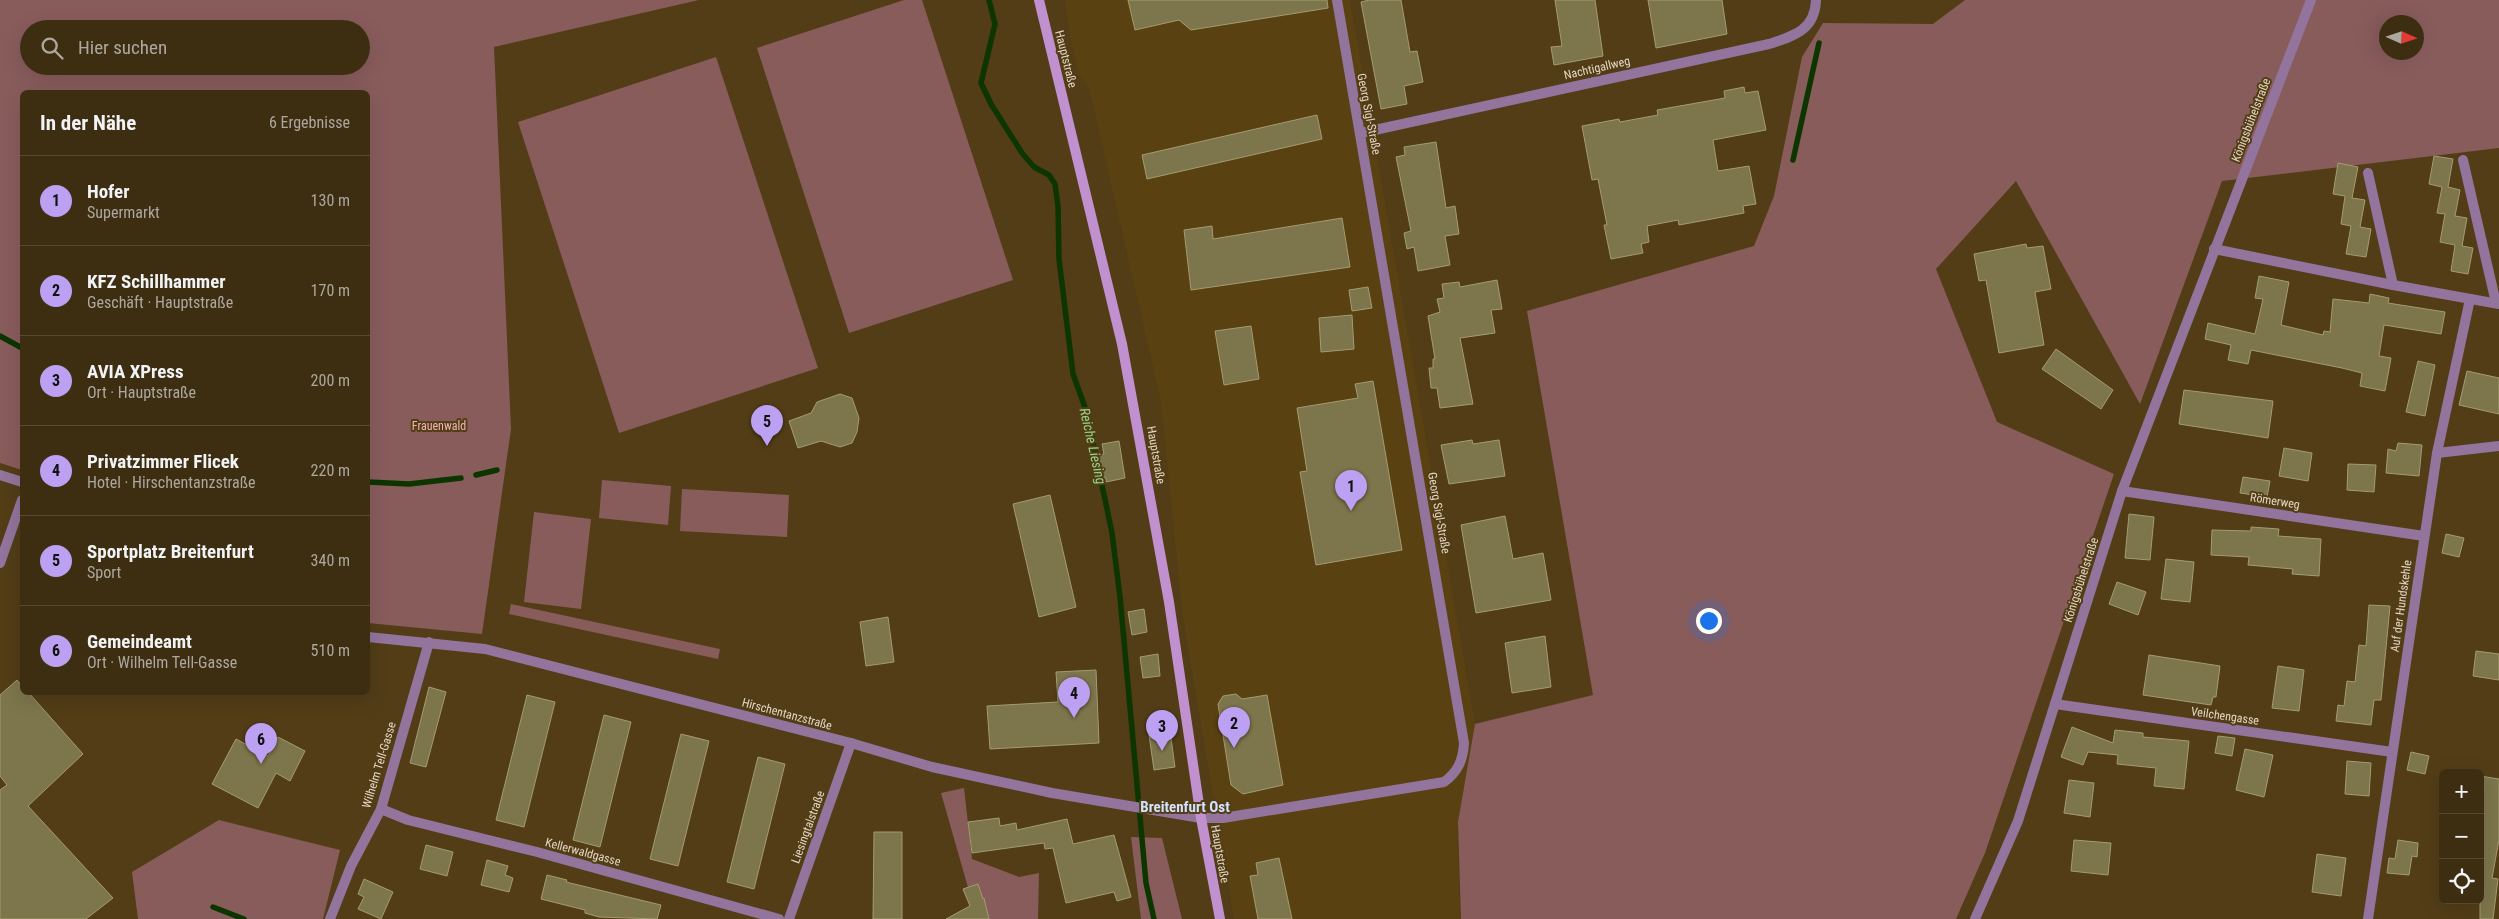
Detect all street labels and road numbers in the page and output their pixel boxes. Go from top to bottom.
street label: Hauptstraße [1052,29,1080,89]
street label: Nachtigallweg [1563,54,1631,82]
street label: Georg Sigl-Straße [1354,72,1384,156]
street label: Königsbühelstraße [2229,76,2273,164]
street label: Hauptstraße [1144,425,1168,485]
street label: Georg Sigl-Straße [1425,471,1453,555]
street label: Römerweg [2249,490,2301,512]
street label: Königsbühelstraße [2061,535,2101,624]
street label: Auf der Hundskehle [2388,559,2414,653]
street label: Hirschentanzstraße [740,695,834,733]
street label: Veilchengasse [2190,704,2260,728]
street label: Wilhelm Tell-Gasse [359,720,399,810]
street label: Liesingtalstraße [788,788,828,865]
street label: Hauptstraße [1208,824,1232,884]
street label: Kellerwaldgasse [544,835,623,869]

